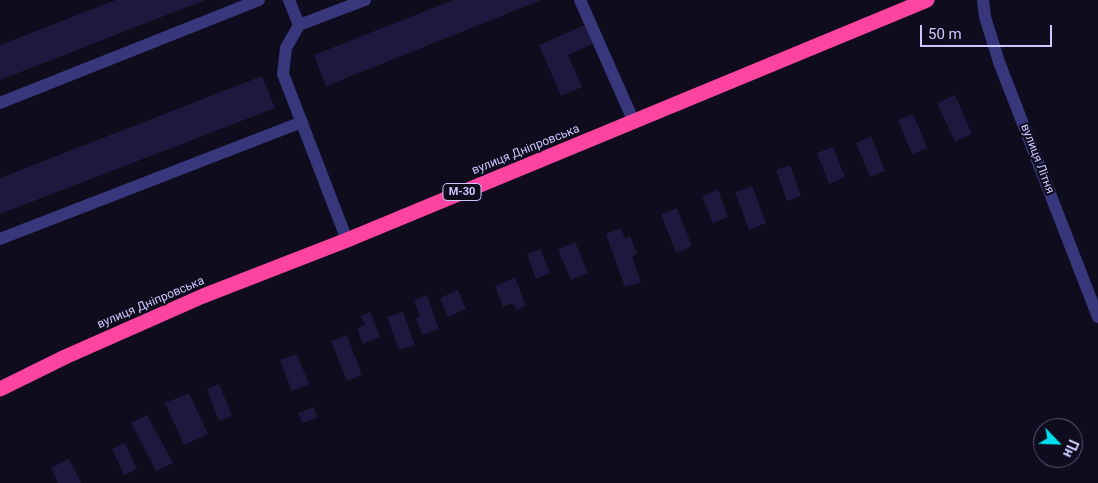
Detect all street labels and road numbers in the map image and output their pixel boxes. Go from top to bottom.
street label: вулиця Дніпровська [470,122,582,178]
street label: вулиця Літня [1017,122,1057,196]
road number: М-30 [443,183,481,200]
street label: вулиця Дніпровська [95,274,207,332]

